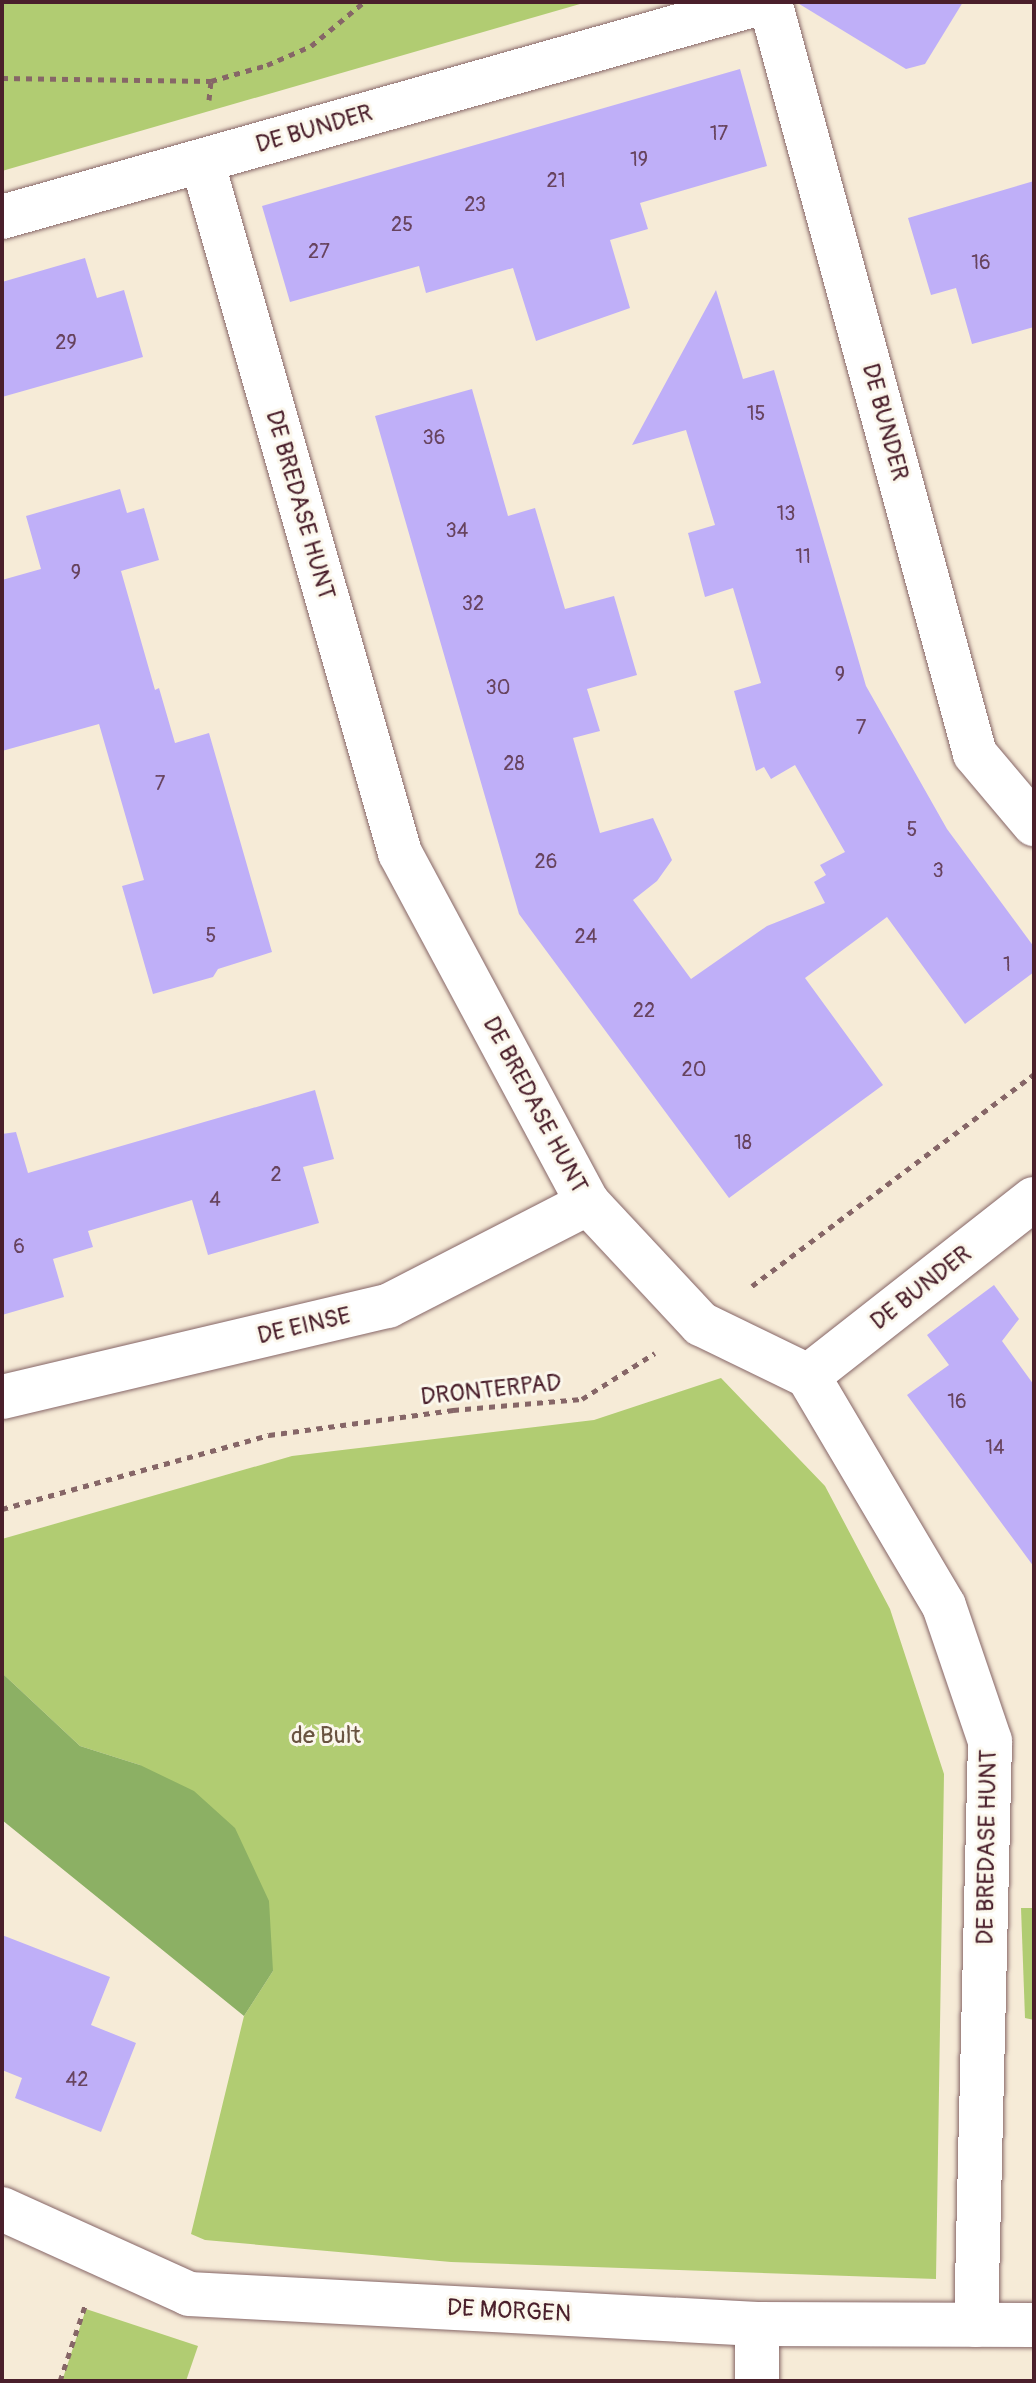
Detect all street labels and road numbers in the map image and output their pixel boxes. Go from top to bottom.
street label: DE BUNDER [252,99,376,159]
street label: DE BUNDER [856,360,914,484]
street label: DE BREDASE HUNT [259,407,341,603]
street label: DE BREDASE HUNT [476,1012,594,1198]
street label: DE BUNDER [865,1240,977,1336]
street label: DE EINSE [255,1301,353,1351]
street label: DRONTERPAD [419,1368,563,1412]
street label: DE BREDASE HUNT [971,1749,1003,1945]
street label: DE MORGEN [446,2293,572,2329]

